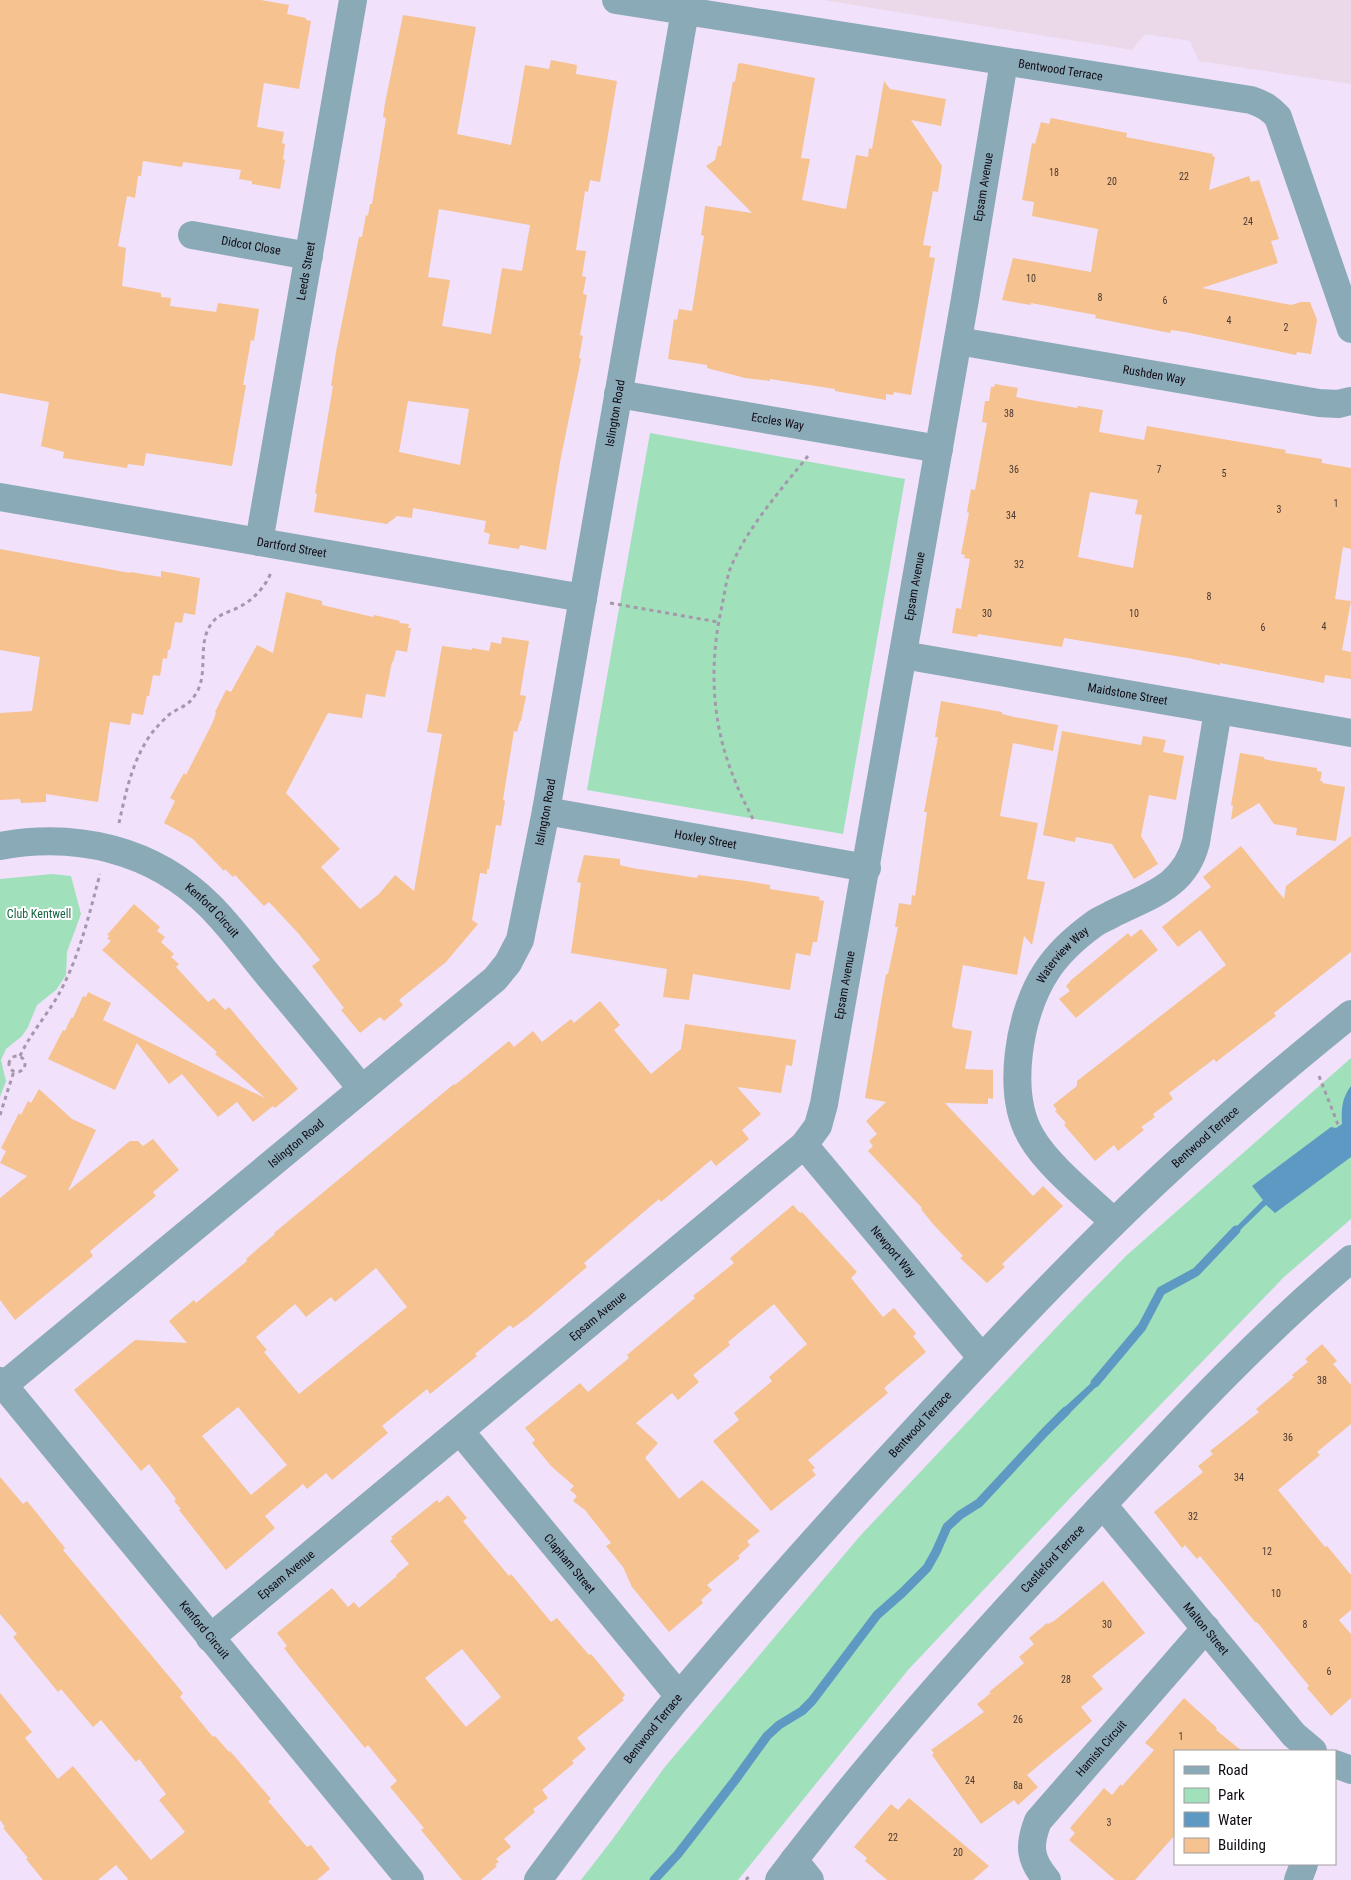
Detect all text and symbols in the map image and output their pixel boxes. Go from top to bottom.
street label: Bentwood Terrace [1017,56,1104,84]
street label: Epsam Avenue [971,151,996,223]
house number: 18 [1049,167,1059,178]
house number: 22 [1179,171,1189,182]
house number: 20 [1107,176,1117,187]
house number: 24 [1243,216,1253,227]
street label: Didcot Close [220,233,282,258]
street label: Leeds Street [294,240,318,301]
house number: 10 [1026,273,1036,284]
house number: 8 [1098,292,1103,303]
house number: 6 [1163,295,1168,306]
house number: 4 [1227,315,1232,326]
house number: 2 [1284,322,1289,333]
street label: Rushden Way [1122,362,1186,387]
street label: Islington Road [602,379,628,448]
house number: 38 [1004,408,1014,419]
street label: Eccles Way [750,410,805,433]
house number: 36 [1009,464,1019,475]
house number: 7 [1157,464,1162,475]
house number: 5 [1222,468,1227,479]
house number: 1 [1334,498,1338,509]
house number: 3 [1277,504,1282,515]
house number: 34 [1006,510,1016,521]
street label: Dartford Street [256,535,328,561]
street label: Epsam Avenue [902,550,928,622]
house number: 32 [1014,559,1024,570]
house number: 8 [1207,591,1212,602]
house number: 30 [982,608,992,619]
house number: 10 [1129,608,1139,619]
house number: 4 [1322,621,1327,632]
house number: 6 [1261,622,1266,633]
street label: Maidstone Street [1087,680,1169,708]
street label: Islington Road [532,778,558,847]
street label: Hoxley Street [673,827,738,852]
street label: Kenford Circuit [182,880,242,941]
park label: Club Kentwell [7,907,71,921]
street label: Waterview Way [1034,924,1091,986]
street label: Epsam Avenue [832,949,858,1021]
street label: Bentwood Terrace [1169,1103,1242,1171]
street label: Islington Road [265,1116,327,1171]
street label: Newport Way [868,1223,919,1280]
street label: Epsam Avenue [567,1288,629,1344]
house number: 38 [1317,1375,1327,1386]
street label: Bentwood Terrace [886,1388,955,1460]
house number: 36 [1283,1432,1293,1443]
house number: 34 [1234,1472,1244,1483]
house number: 32 [1188,1511,1198,1522]
street label: Castleford Terrace [1018,1522,1087,1596]
street label: Clapham Street [541,1531,598,1596]
house number: 12 [1262,1546,1272,1557]
street label: Epsam Avenue [255,1547,318,1602]
house number: 10 [1271,1588,1281,1599]
street label: Kenford Circuit [177,1598,233,1662]
street label: Malton Street [1180,1600,1232,1658]
house number: 30 [1102,1619,1112,1630]
house number: 8 [1303,1619,1308,1630]
house number: 6 [1327,1666,1332,1677]
house number: 28 [1061,1674,1071,1685]
street label: Bentwood Terrace [621,1691,685,1766]
house number: 26 [1013,1714,1023,1725]
street label: Hamish Circuit [1073,1717,1130,1779]
house number: 1 [1179,1731,1183,1742]
legend [1174,1750,1336,1865]
text: Road [1218,1761,1248,1779]
house number: 24 [965,1775,975,1786]
house number: 8a [1013,1780,1023,1791]
text: Park [1218,1786,1245,1804]
text: Water [1218,1811,1253,1829]
house number: 3 [1107,1817,1112,1828]
house number: 22 [888,1832,898,1843]
text: Building [1218,1836,1266,1854]
house number: 20 [953,1847,963,1858]

